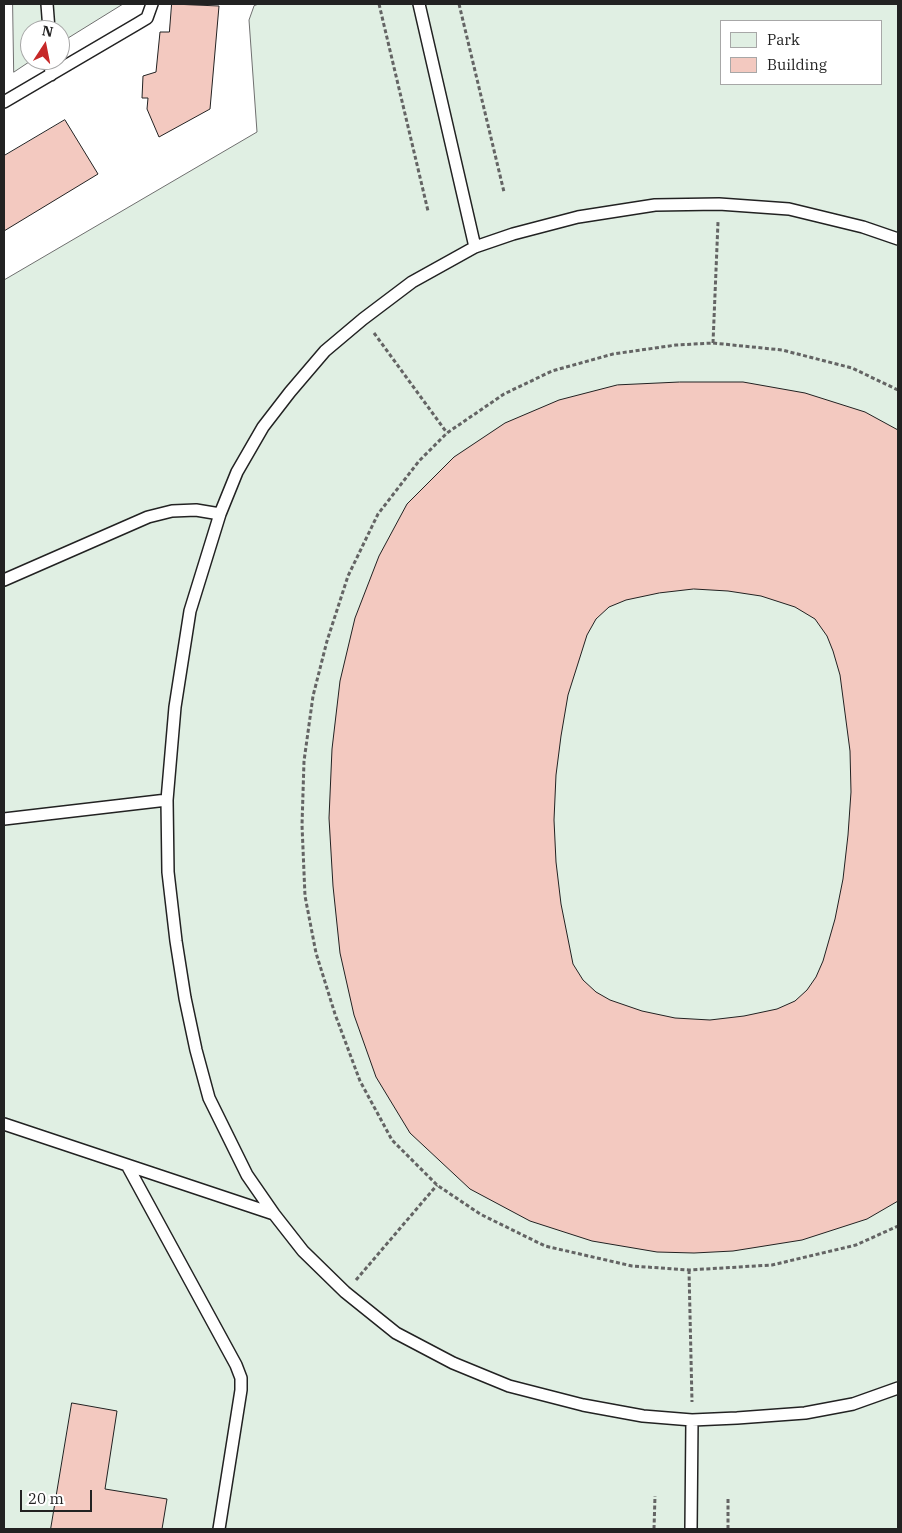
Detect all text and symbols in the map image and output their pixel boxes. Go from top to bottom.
north arrow [20,20,70,70]
legend [720,20,882,85]
text: N [41,21,55,41]
text: Park [767,30,800,49]
text: Building [767,55,827,74]
scale bar [22,1480,95,1512]
text: 20 m [28,1489,64,1508]

